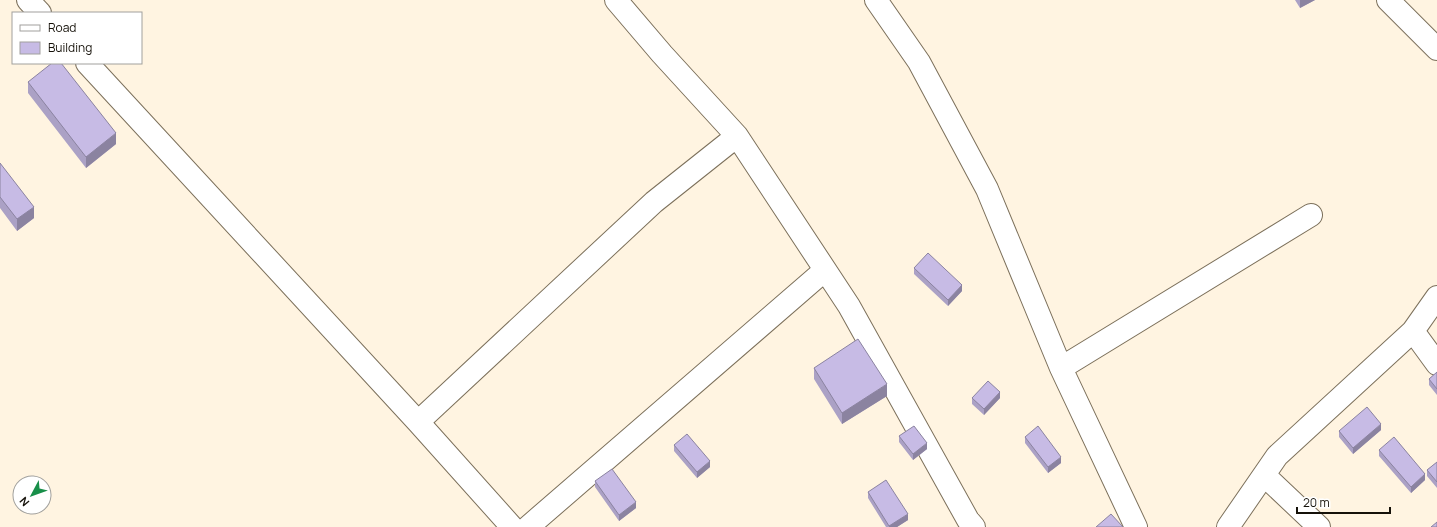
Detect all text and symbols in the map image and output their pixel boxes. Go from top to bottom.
legend [12,12,142,64]
text: Road [48,19,76,36]
text: Building [48,39,92,56]
north arrow [12,475,52,515]
scale bar [1297,489,1390,515]
text: N [16,494,32,510]
text: 20 m [1303,494,1330,511]

